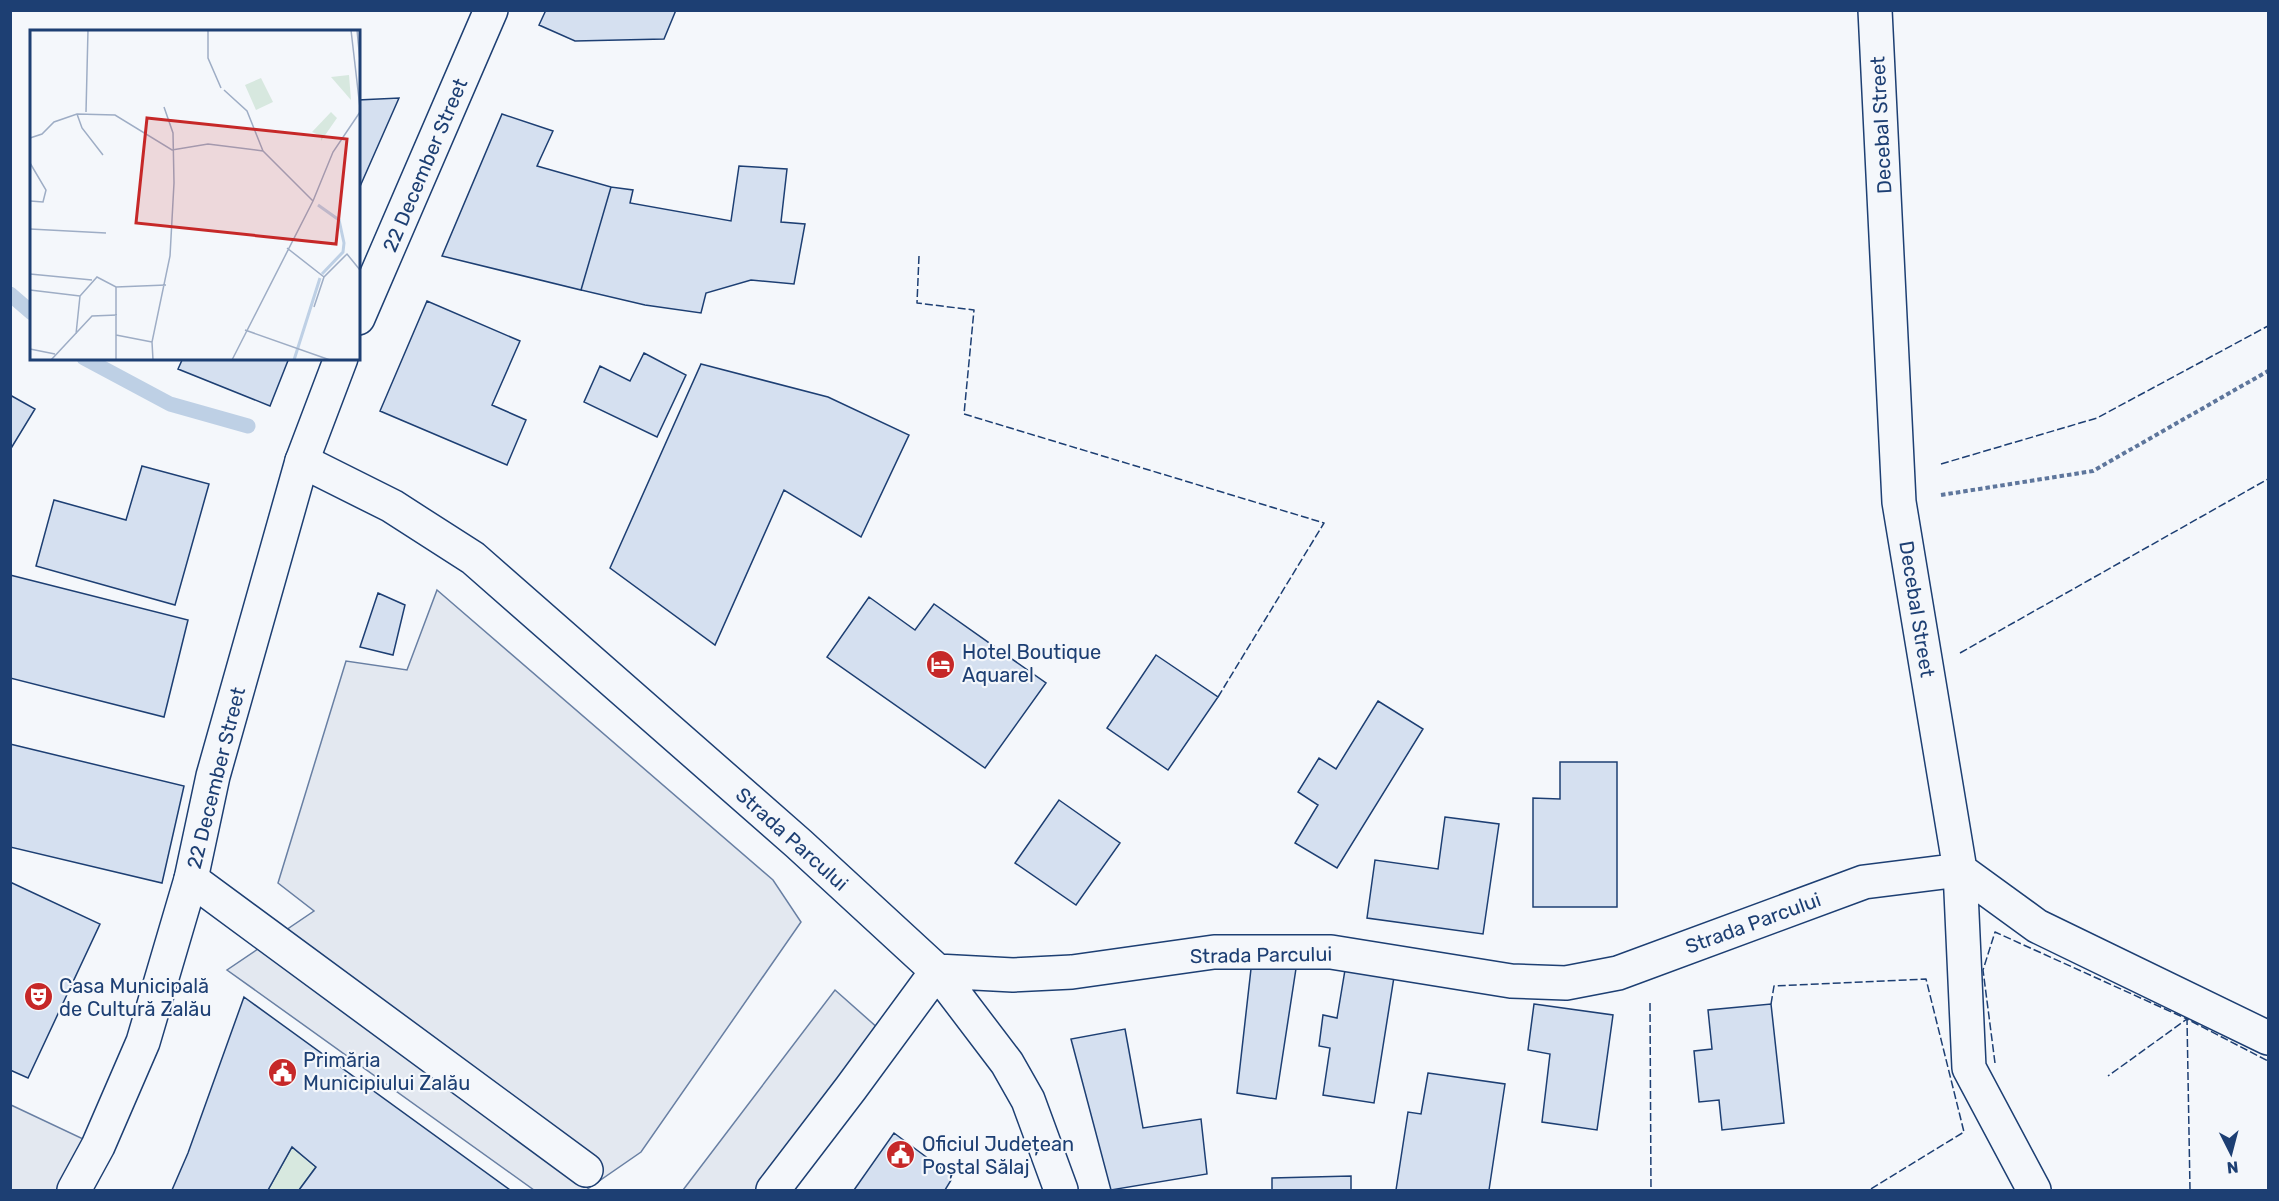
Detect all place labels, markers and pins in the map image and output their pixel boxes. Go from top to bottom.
place label: Hotel Boutique Aquarel [962,640,1101,687]
hotel icon: Hotel Boutique Aquarel [925,648,957,680]
place label: Casa Municipală de Cultură Zalău [59,974,211,1021]
theatre icon: Casa Municipală de Cultură Zalău [22,981,54,1013]
place label: Primăria Municipiului Zalău [303,1048,470,1095]
public building icon: Primăria Municipiului Zalău [266,1056,298,1088]
place label: Oficiul Județean Poștal Sălaj [922,1132,1074,1179]
public building icon: Oficiul Județean Poștal Sălaj [885,1139,917,1171]

